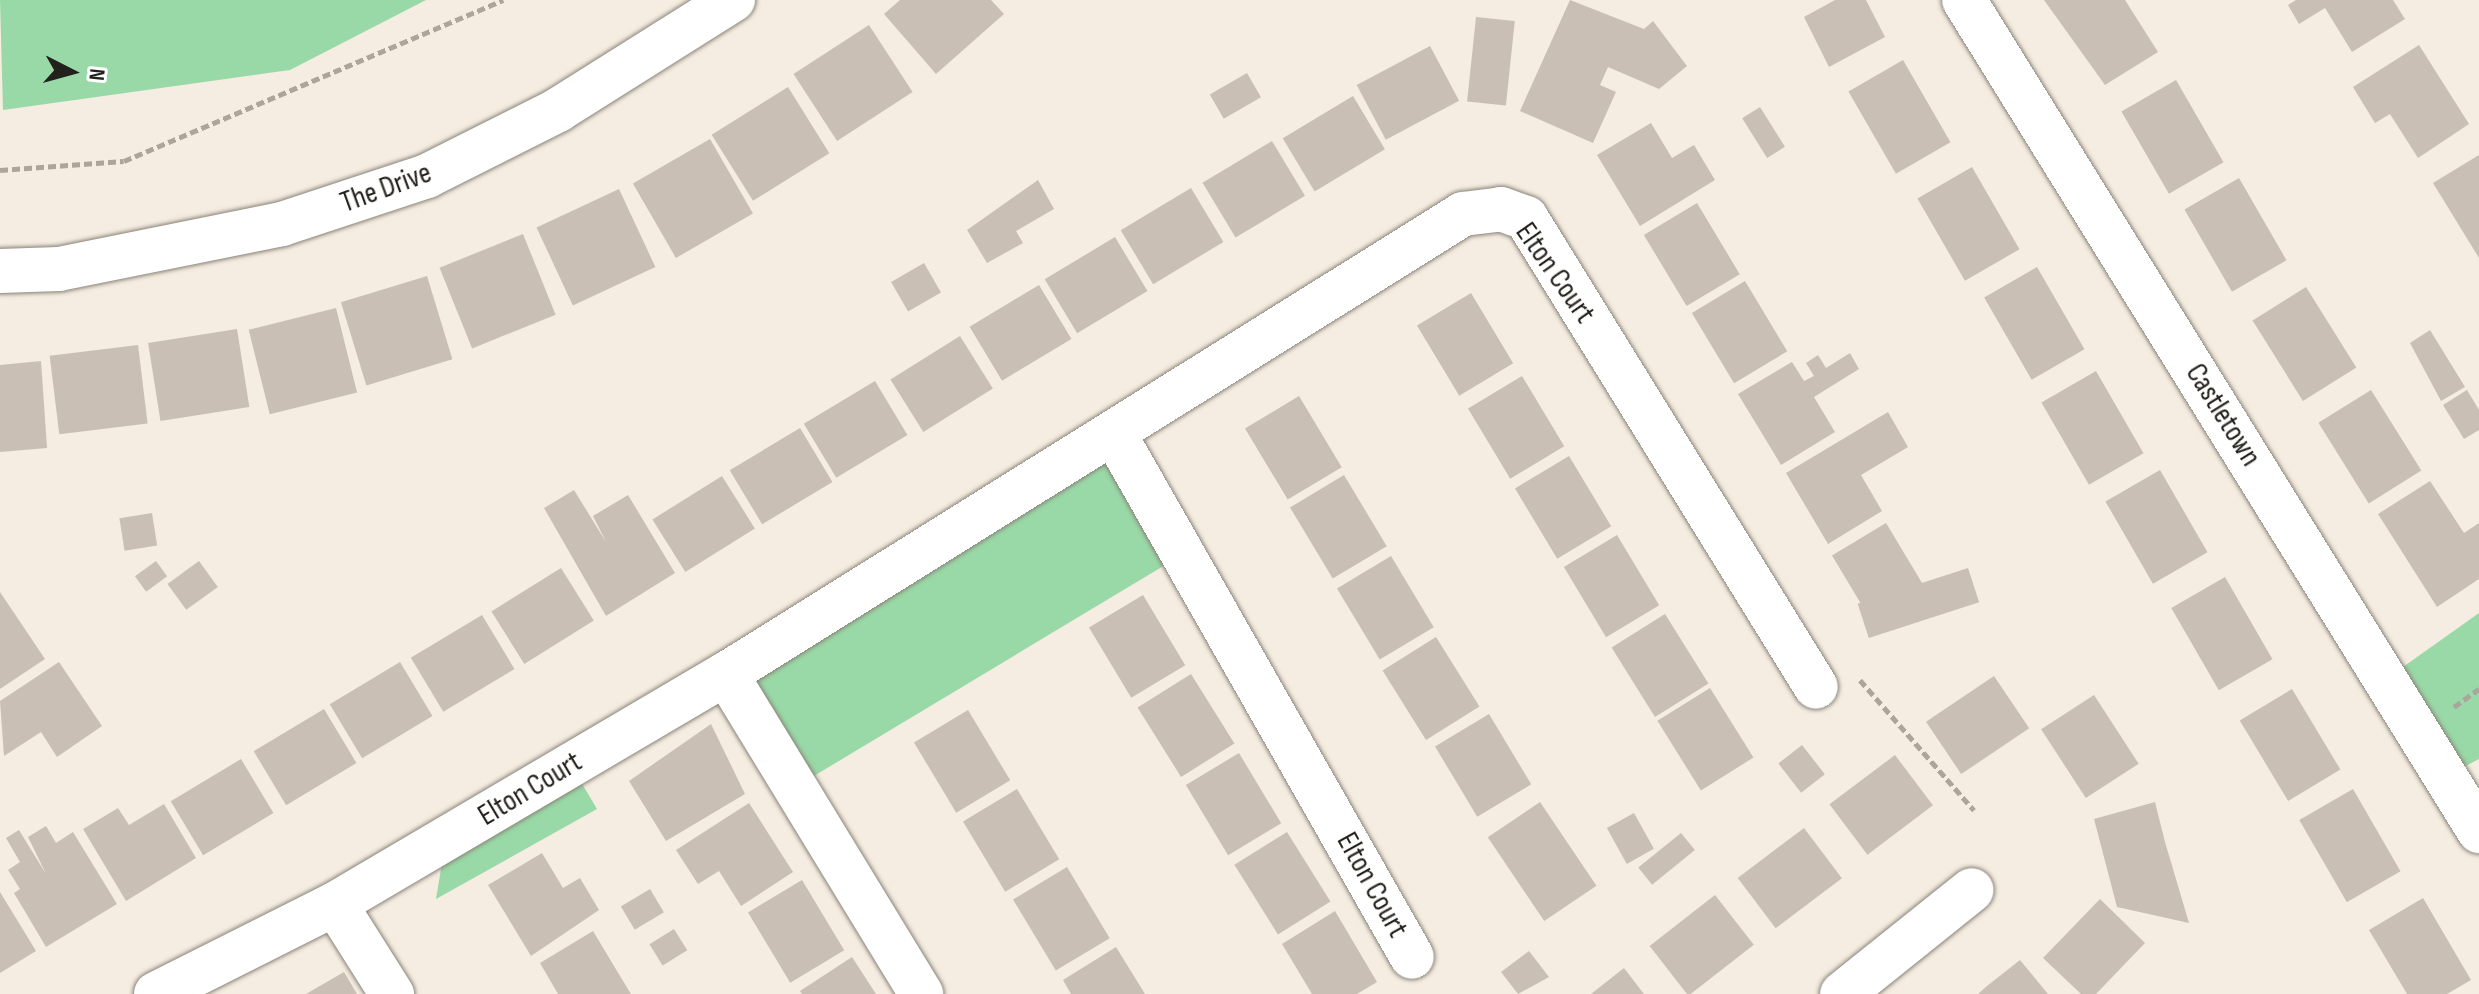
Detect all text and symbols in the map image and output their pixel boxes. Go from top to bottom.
north arrow [32,32,112,112]
text: N [82,67,110,82]
street label: The Drive [336,155,436,221]
street label: Elton Court [1507,216,1603,330]
street label: Castletown [2178,357,2268,473]
street label: Elton Court [472,744,588,834]
street label: Elton Court [1329,826,1415,944]

